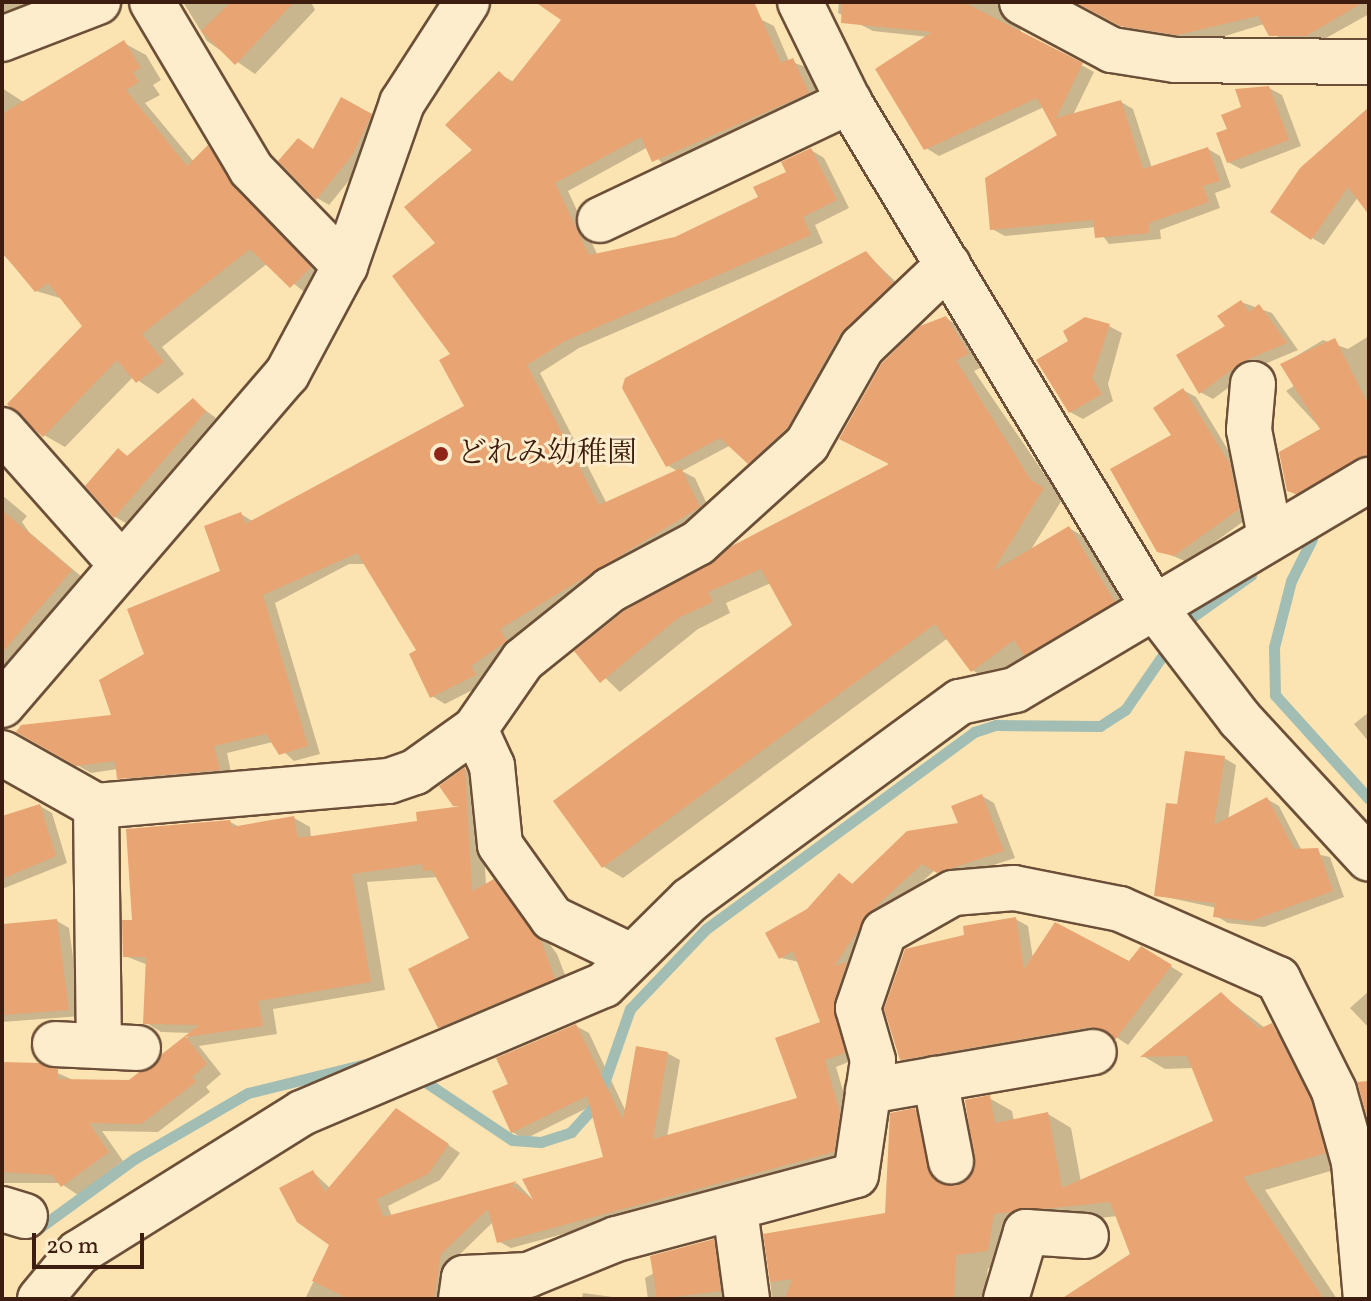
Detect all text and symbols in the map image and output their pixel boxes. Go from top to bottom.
place label: どれみ幼稚園 [457,436,637,472]
marker: どれみ幼稚園 [432,445,450,463]
scale bar [36,1217,148,1267]
text: 20 m [46,1230,99,1264]

